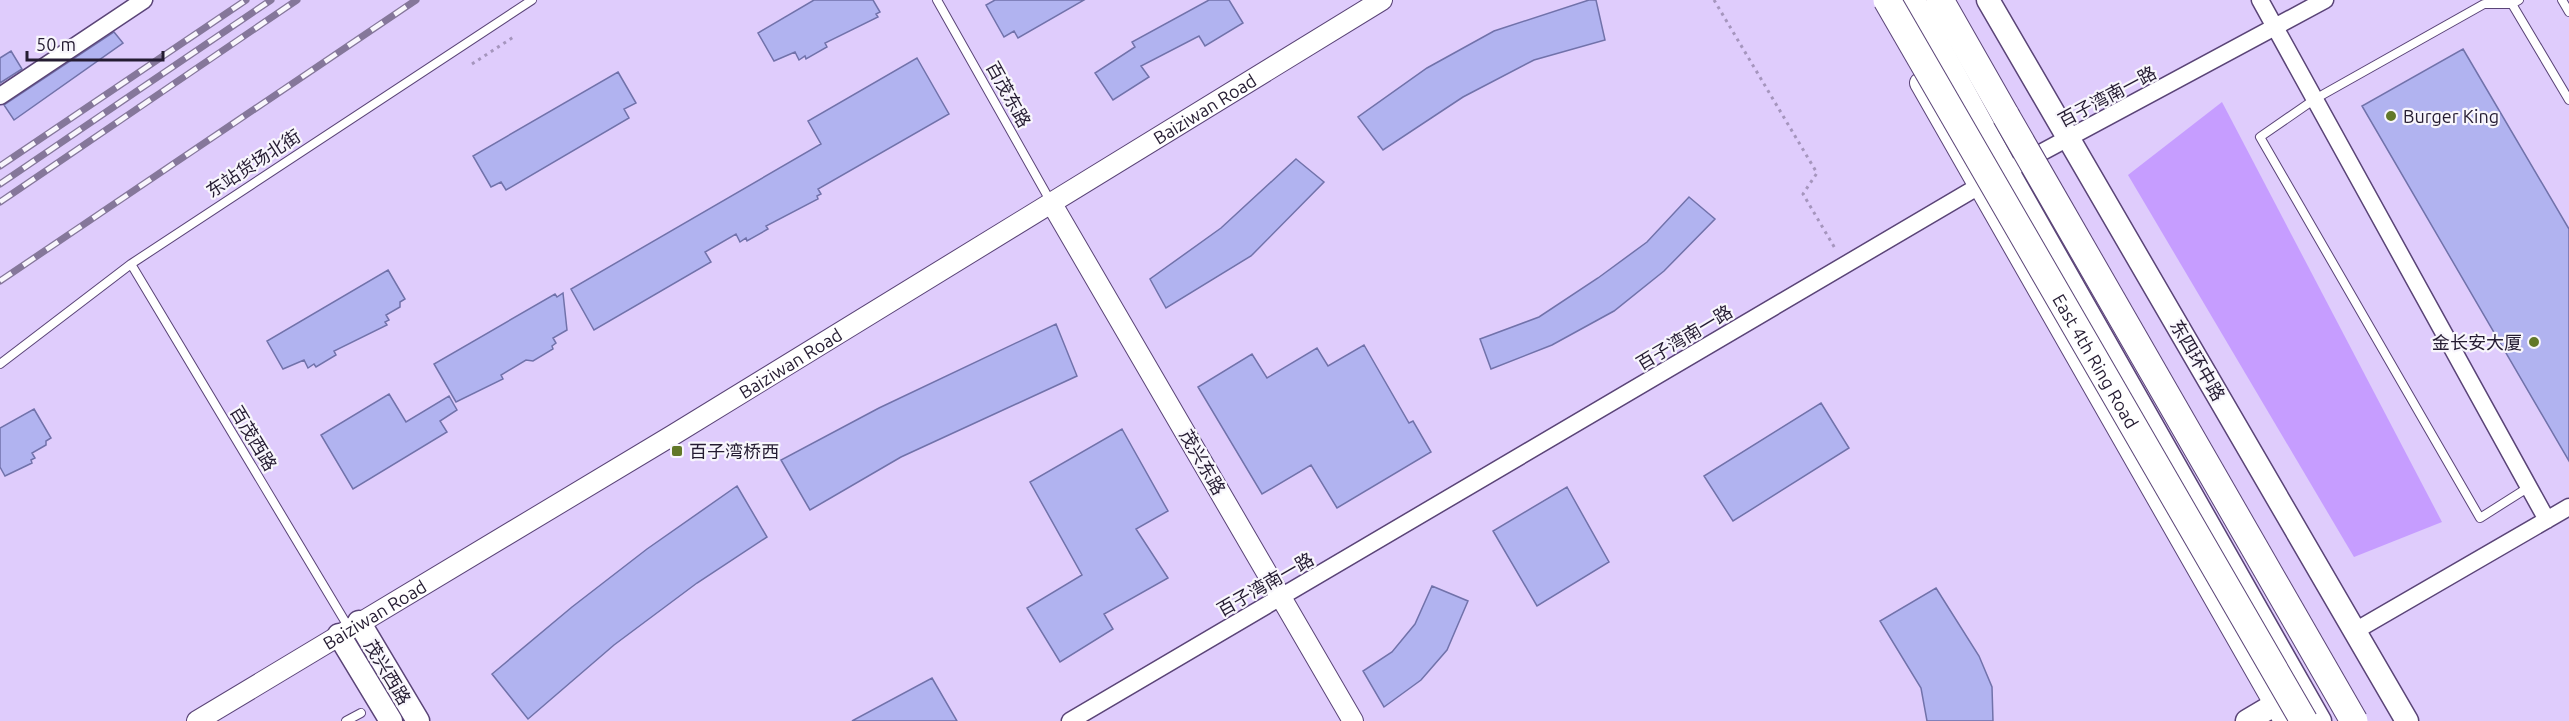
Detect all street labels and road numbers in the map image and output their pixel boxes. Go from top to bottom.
street label: 百茂东路 [983,58,1035,130]
street label: 百子湾南一路 [2055,62,2159,130]
street label: Baiziwan Road [1150,70,1260,148]
street label: 东站货场北街 [202,125,304,201]
street label: East 4th Ring Road [2049,290,2142,432]
street label: 百子湾南一路 [1633,301,1735,373]
street label: 东四环中路 [2167,316,2229,404]
street label: Baiziwan Road [735,324,845,402]
street label: 百茂西路 [227,402,281,474]
street label: 茂兴东路 [1176,426,1230,498]
street label: 百子湾南一路 [1213,548,1317,620]
street label: Baiziwan Road [319,576,430,653]
street label: 茂兴西路 [361,636,415,708]

